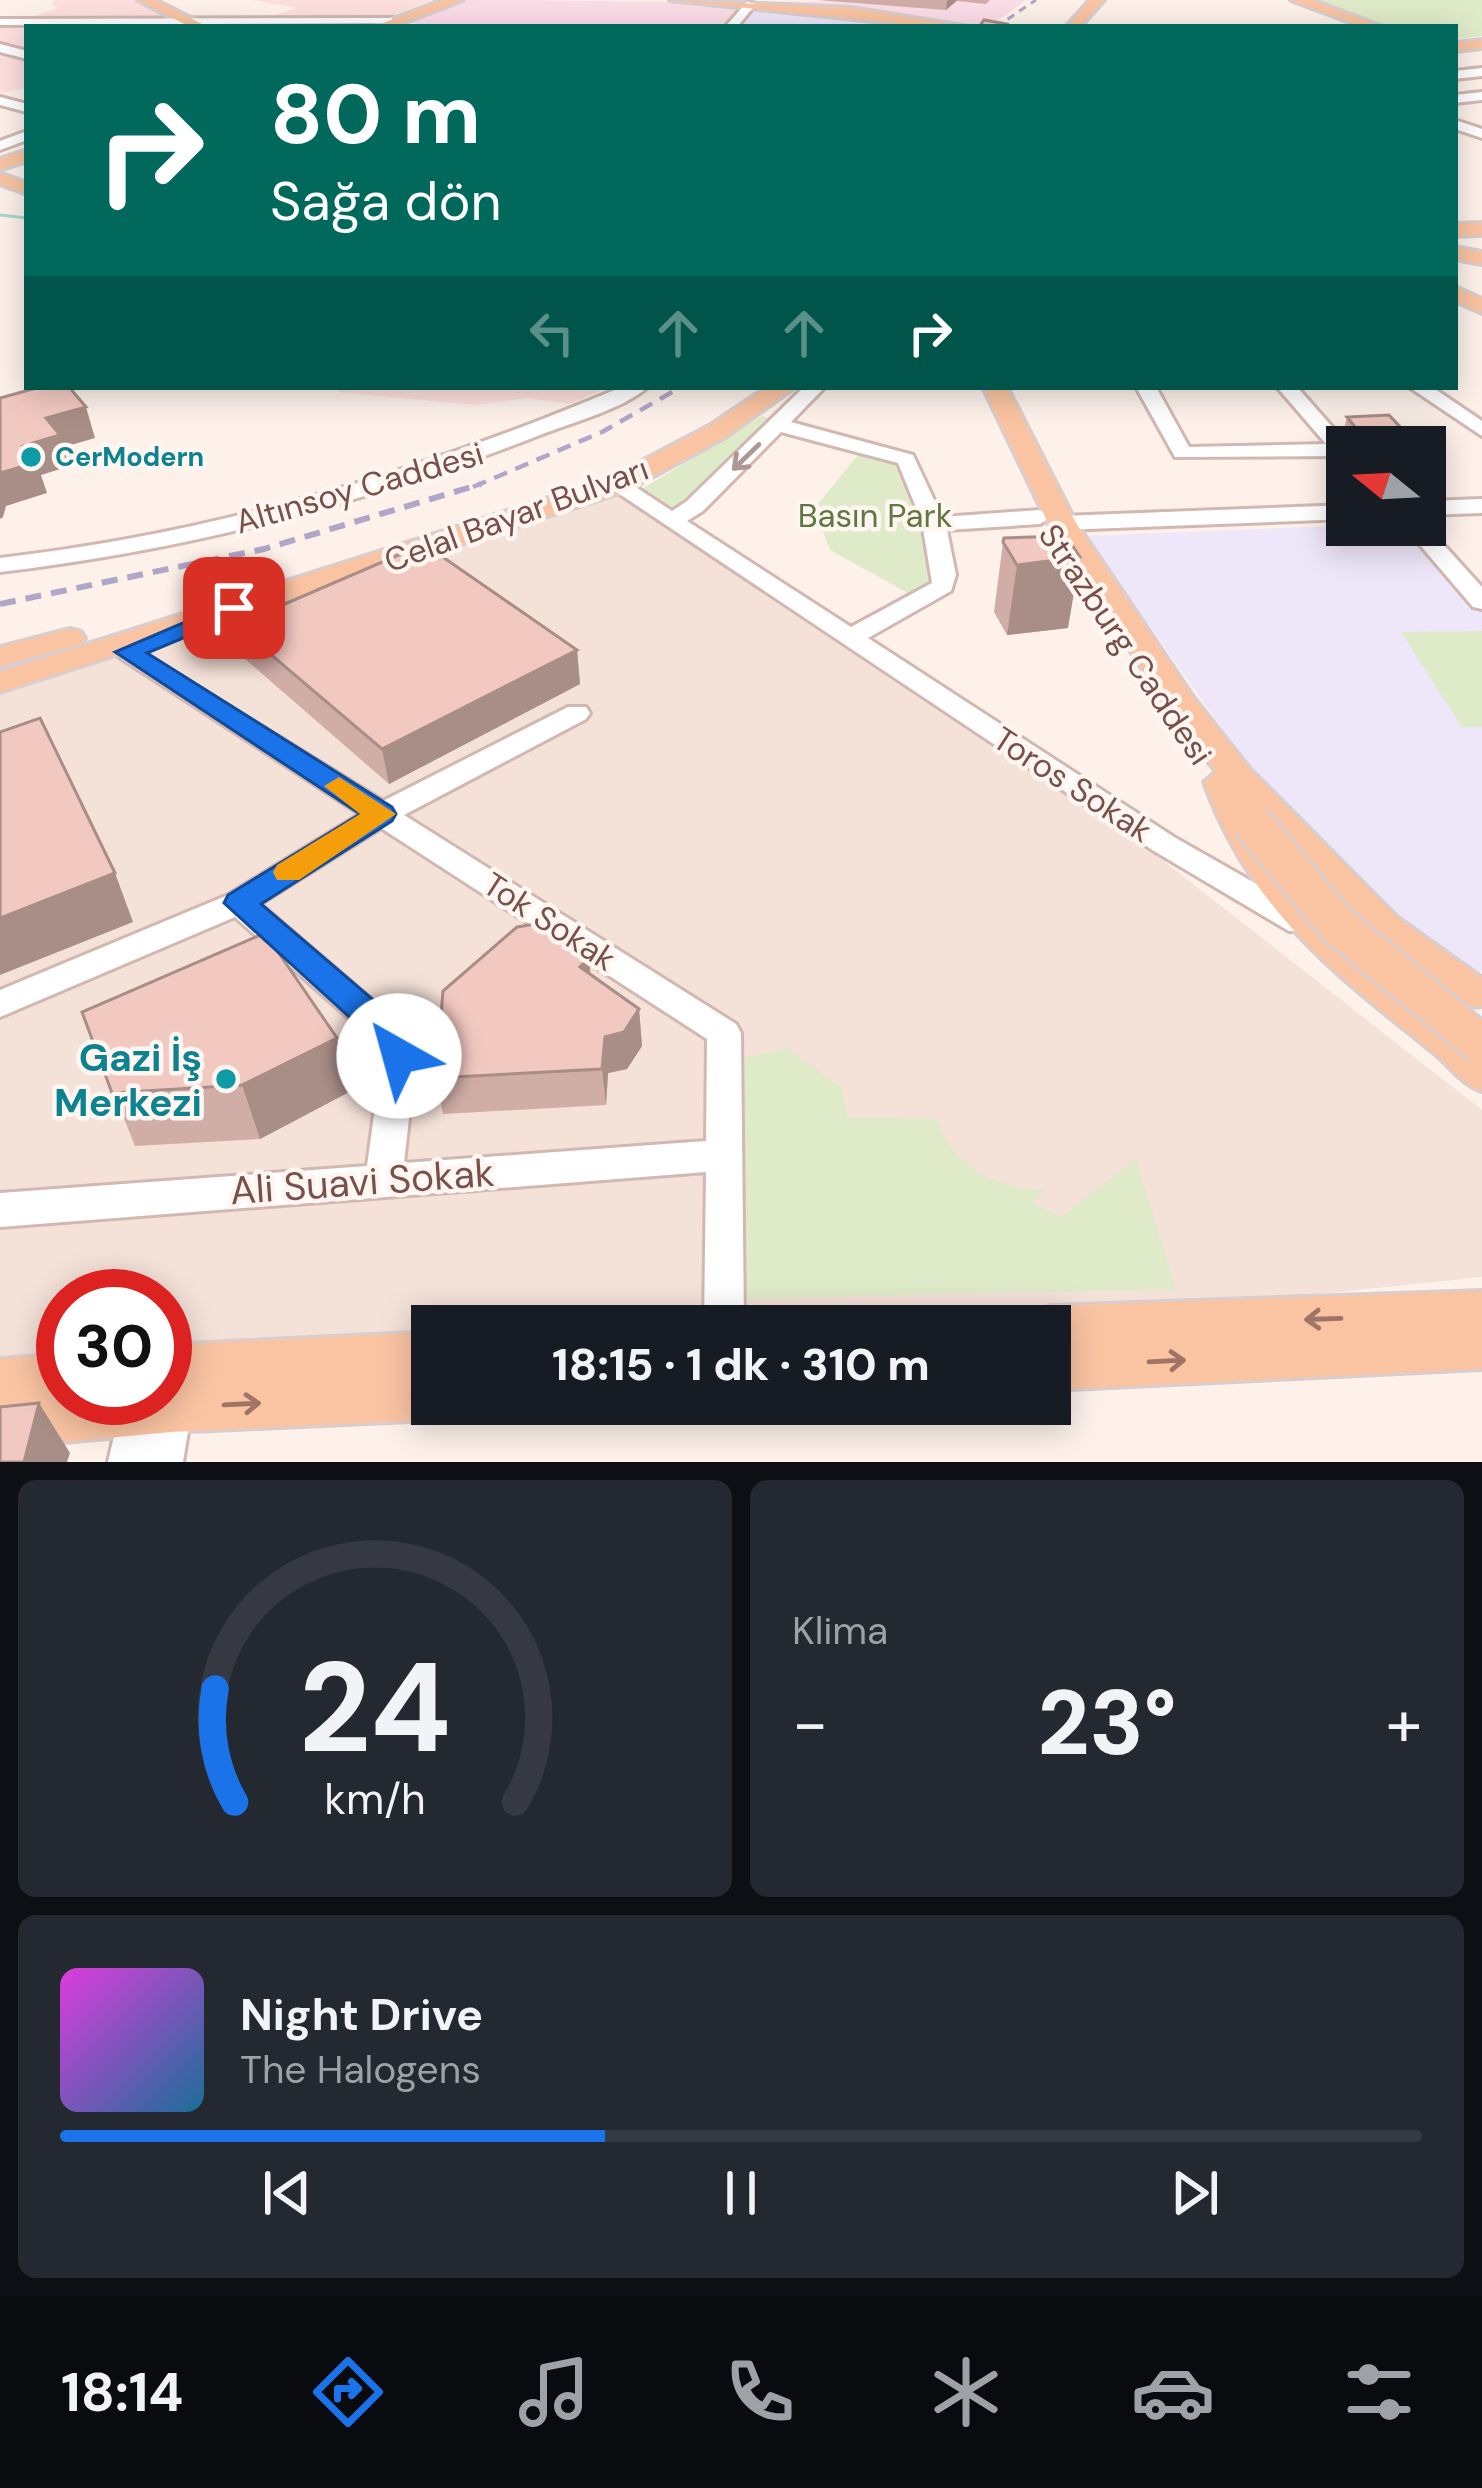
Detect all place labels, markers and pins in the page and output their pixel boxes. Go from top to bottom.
place label: CerModern [55,439,204,474]
marker: CerModern [18,444,44,470]
pin [183,557,285,659]
place label: Gazi İş Merkezi [54,1032,202,1128]
marker: Gazi İş Merkezi [213,1066,239,1092]

